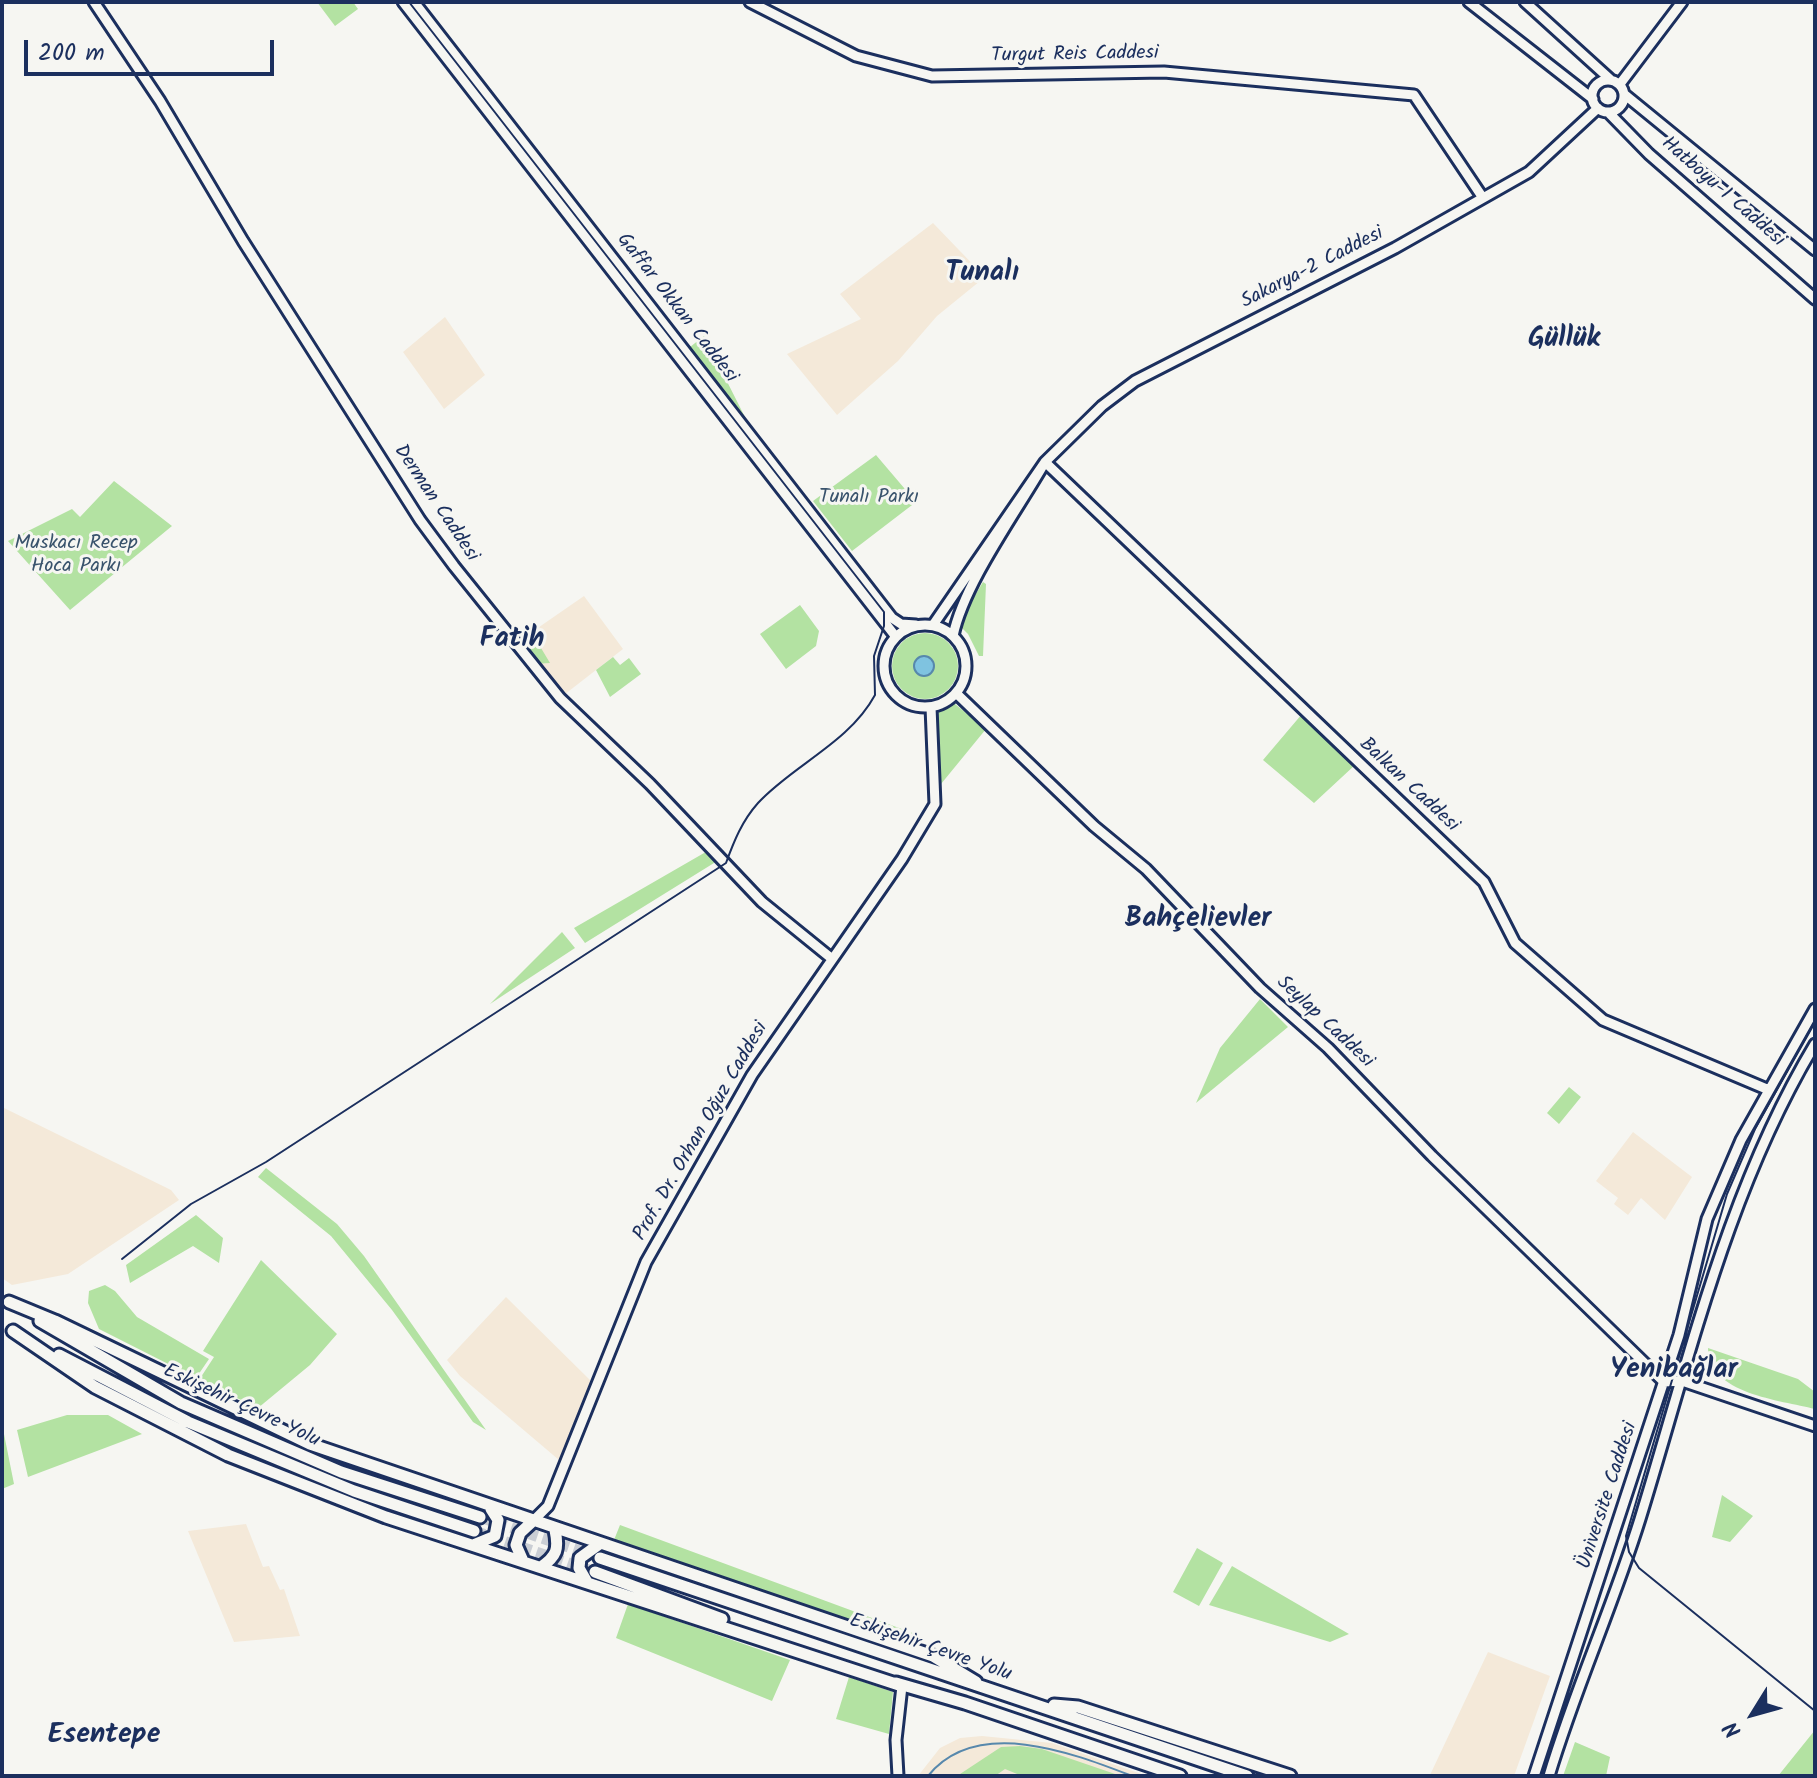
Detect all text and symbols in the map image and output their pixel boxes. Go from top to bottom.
scale bar [28,24,278,74]
text: 200 m [38,34,105,73]
street label: Turgut Reis Caddesi [991,43,1159,69]
street label: Hatboyu-1 Caddesi [1655,133,1789,253]
street label: Sakarya-2 Caddesi [1238,223,1388,315]
street label: Gaffar Okkan Caddesi [610,229,742,389]
district label: Tunalı [945,258,1019,292]
district label: Güllük [1528,324,1600,358]
street label: Derman Caddesi [387,441,483,567]
park label: Tunalı Parkı [819,487,919,511]
park label: Muskacı Recep Hoca Parkı [15,533,137,580]
district label: Fatih [479,624,545,658]
street label: Balkan Caddesi [1353,734,1463,838]
district label: Bahçelievler [1125,904,1271,938]
street label: Seylap Caddesi [1270,972,1378,1074]
street label: Prof. Dr. Orhan Oğuz Caddesi [629,1018,775,1246]
district label: Yenibağlar [1610,1355,1738,1389]
street label: Eskişehir Çevre Yolu [159,1360,323,1454]
street label: Üniversite Caddesi [1574,1420,1644,1572]
street label: Eskişehir Çevre Yolu [846,1610,1014,1688]
north arrow [1713,1674,1793,1754]
text: N [1715,1713,1752,1745]
district label: Esentepe [48,1720,160,1754]

